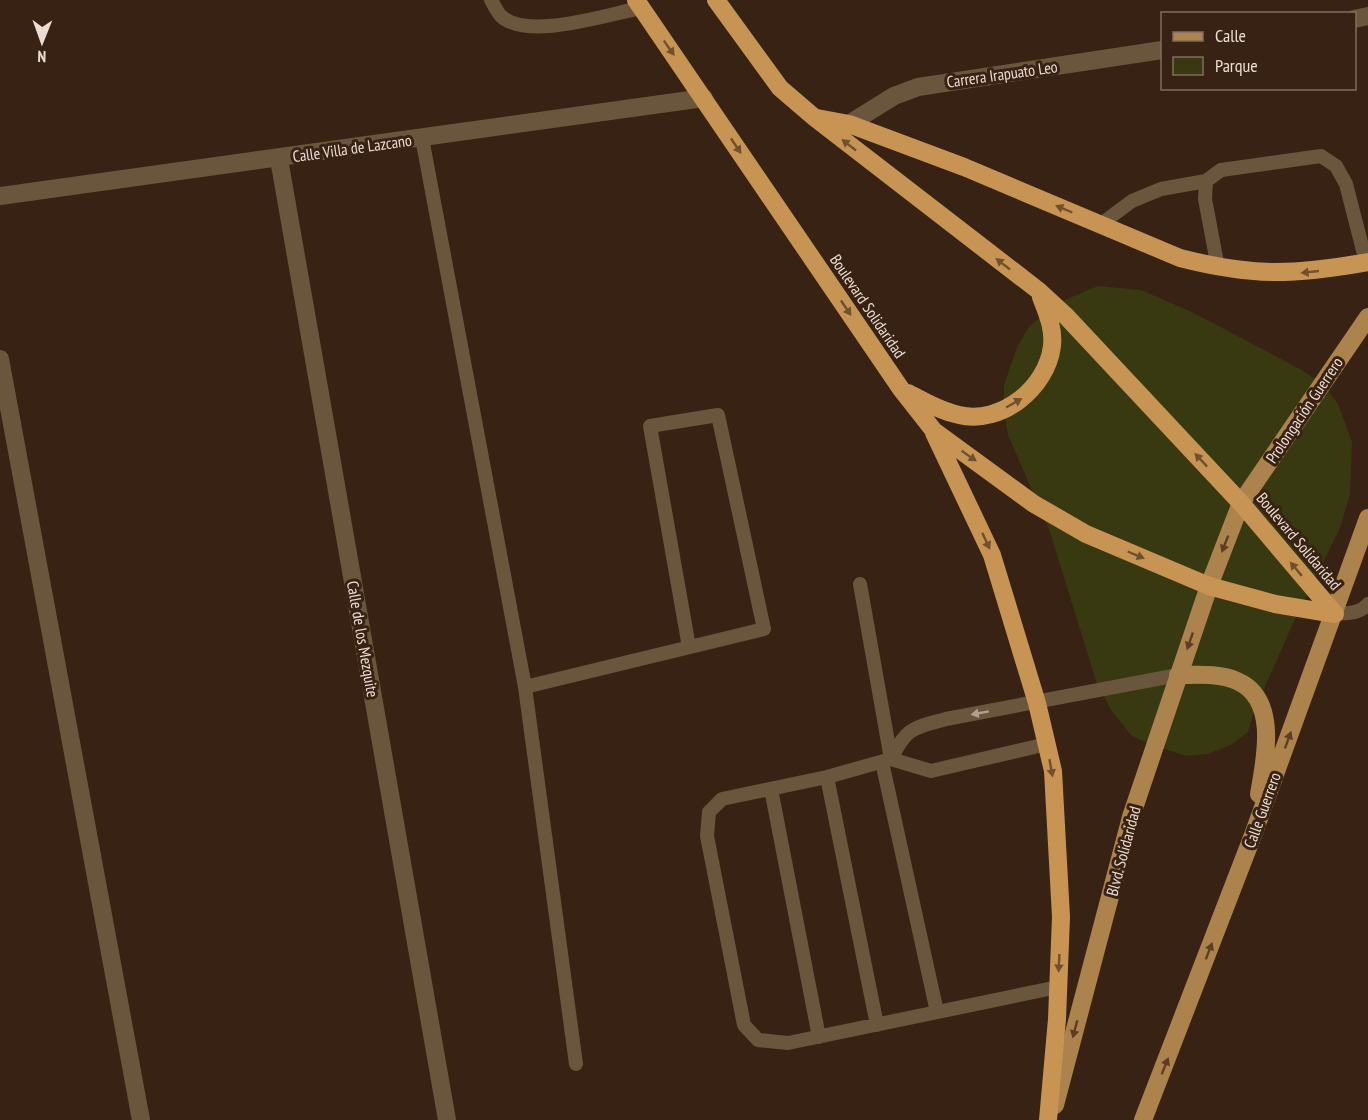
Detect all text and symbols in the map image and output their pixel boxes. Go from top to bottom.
north arrow [12,12,72,72]
legend [1161,12,1356,90]
text: Calle [1215,24,1246,47]
one-way arrow [663,40,674,56]
text: N [37,47,46,67]
text: Parque [1215,54,1258,77]
street label: Carrera Irapuato Leo [945,56,1059,92]
street label: Calle Villa de Lazcano [291,130,413,166]
one-way arrow [731,138,742,154]
one-way arrow [841,138,857,151]
one-way arrow [1055,204,1073,213]
street label: Boulevard Solidaridad [826,250,910,362]
one-way arrow [996,258,1011,270]
one-way arrow [1301,267,1320,277]
one-way arrow [840,299,852,315]
street label: Prolongación Guerrero [1261,353,1347,467]
one-way arrow [1006,398,1023,408]
one-way arrow [961,450,977,461]
one-way arrow [1194,453,1208,468]
street label: Boulevard Solidaridad [1252,488,1346,594]
one-way arrow [981,532,990,549]
one-way arrow [1220,536,1230,554]
one-way arrow [1127,551,1144,560]
one-way arrow [1290,561,1303,577]
street label: Calle de los Mezquite [343,579,383,699]
one-way arrow [1184,632,1194,650]
one-way arrow [970,709,989,718]
one-way arrow [1283,731,1293,749]
one-way arrow [1047,759,1056,778]
street label: Calle Guerrero [1239,769,1285,851]
street label: Blvd. Solidaridad [1101,804,1145,898]
one-way arrow [1205,942,1215,960]
one-way arrow [1055,953,1064,972]
one-way arrow [1069,1020,1079,1038]
one-way arrow [1160,1056,1170,1074]

